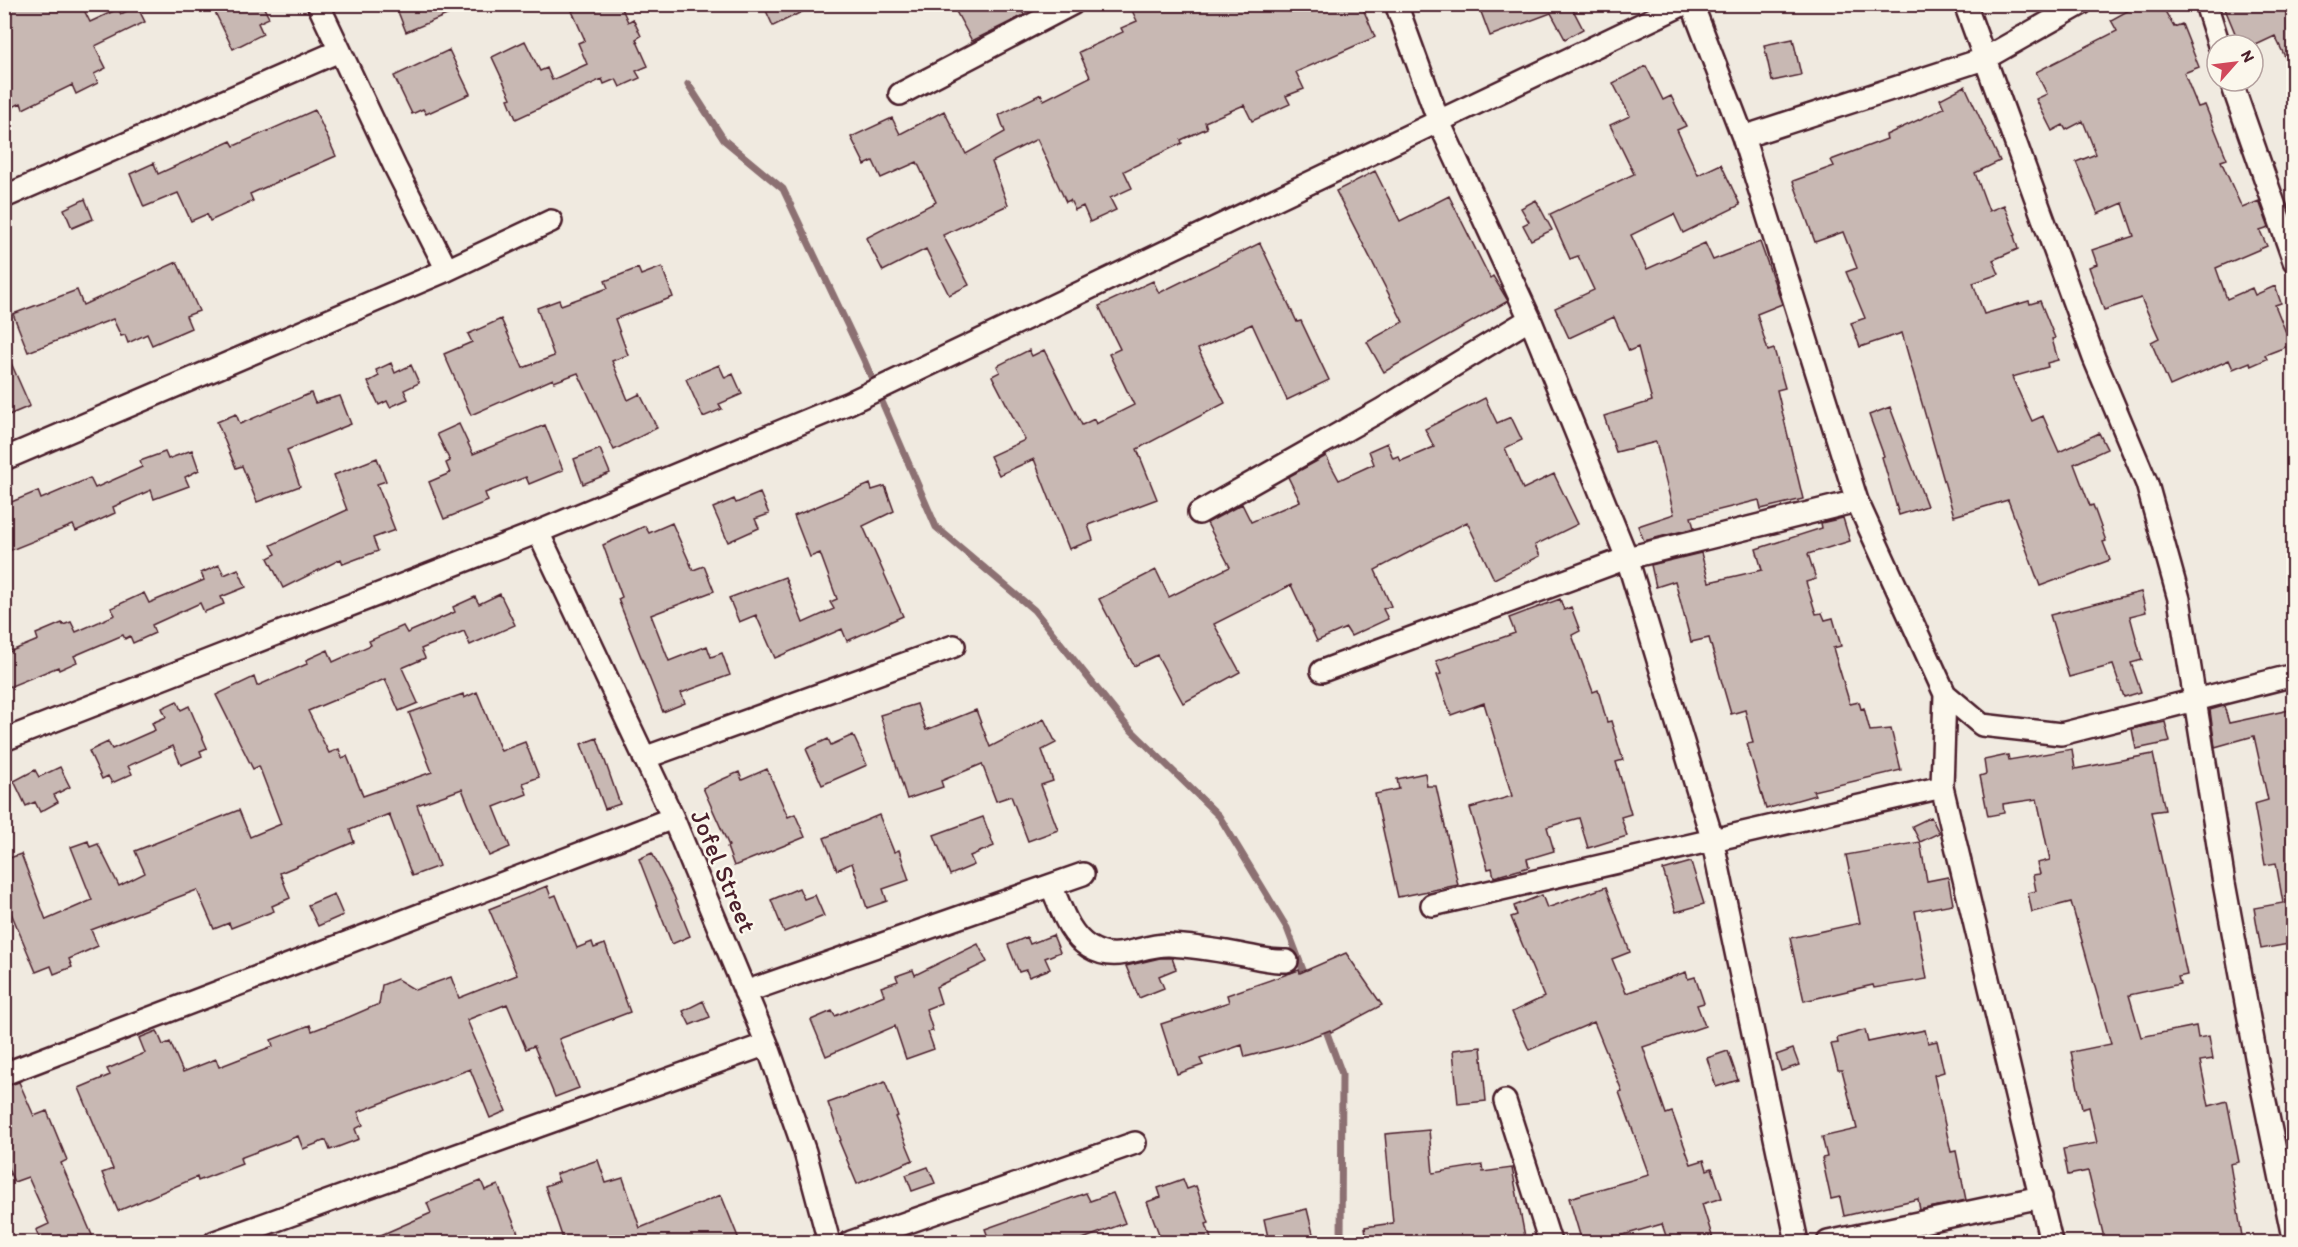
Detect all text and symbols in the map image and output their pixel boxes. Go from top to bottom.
north arrow [2205,33,2265,93]
text: N [2237,47,2259,65]
street label: Jofel Street [684,805,764,937]

